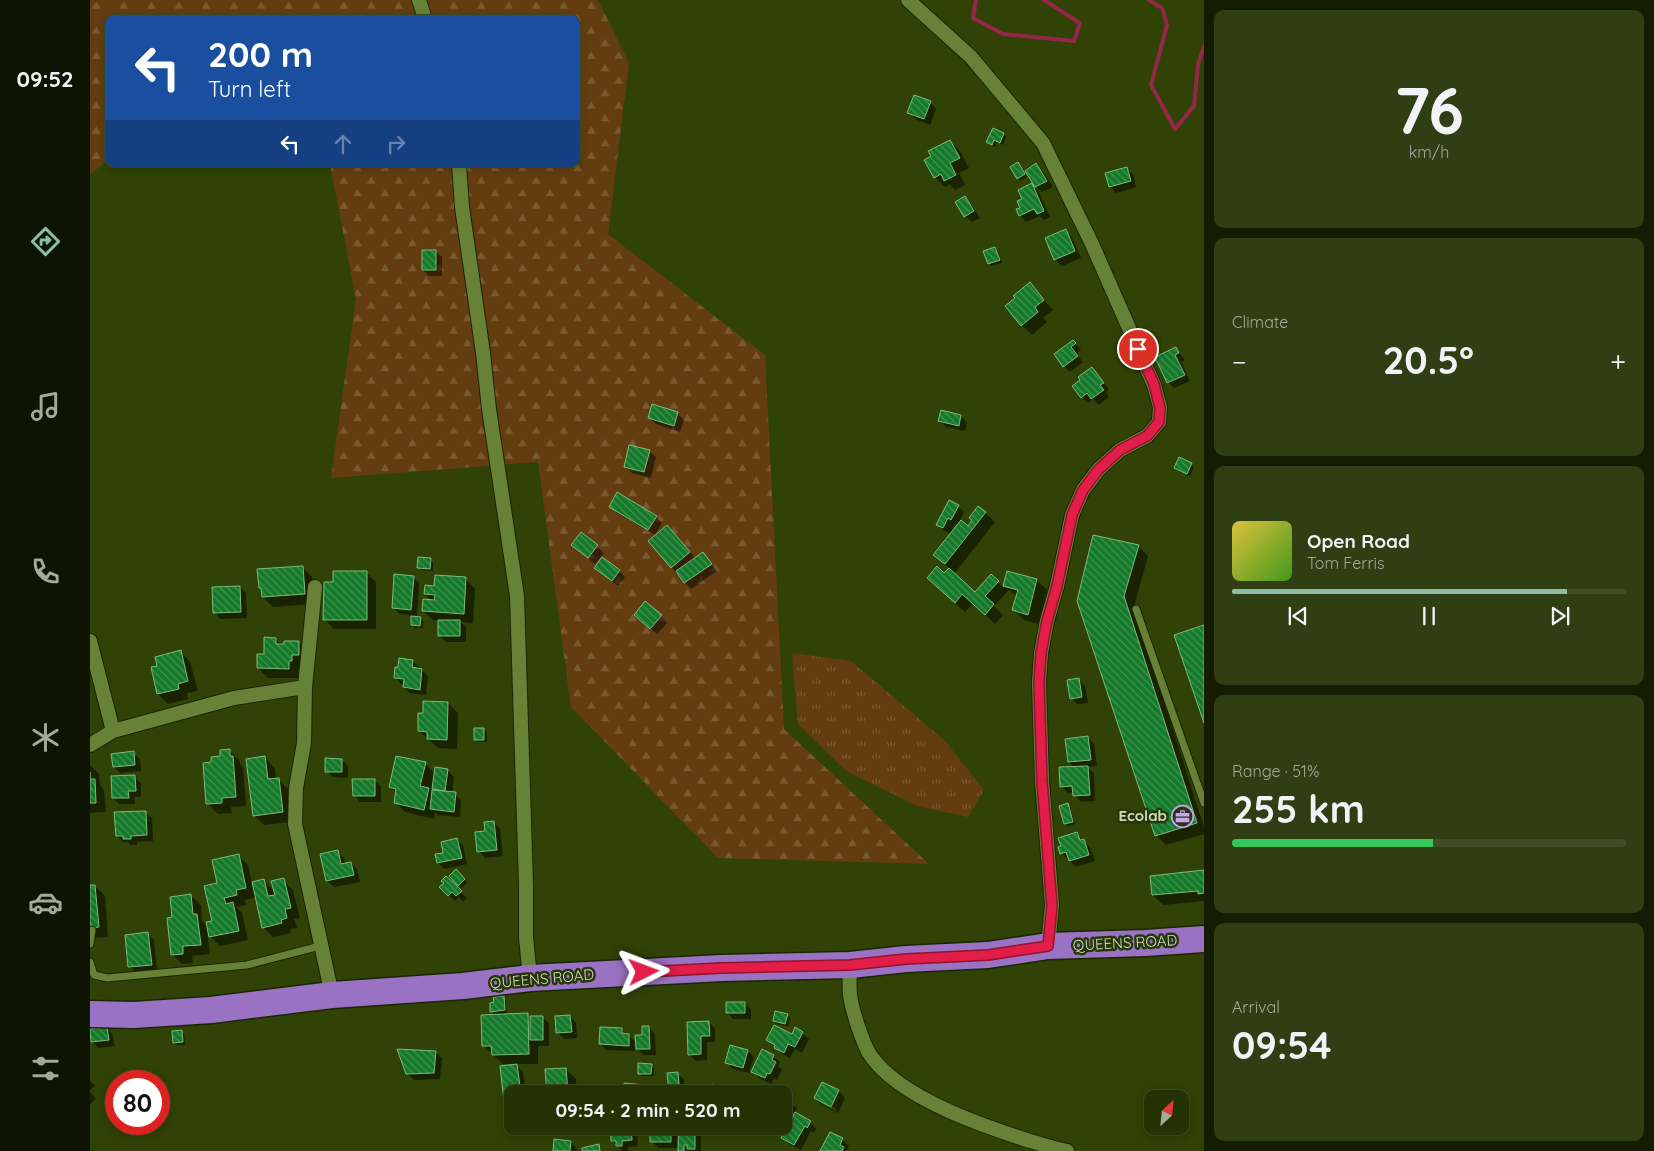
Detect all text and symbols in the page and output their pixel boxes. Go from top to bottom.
text: 200 m [208,32,313,76]
icon: left [125,35,190,100]
text: 09:52 [16,65,74,93]
text: 76 [1394,69,1464,150]
text: Turn left [208,75,291,103]
icon: left [276,130,304,158]
icon: ahead [329,130,357,158]
icon: right [382,130,410,158]
text: km/h [1409,142,1449,162]
icon: directions [28,224,63,259]
text: Climate [1232,312,1288,332]
pin [1117,328,1159,370]
icon: arrive [1124,335,1152,363]
text: 20.5° [1383,336,1474,384]
text: − [1232,344,1247,379]
text: + [1610,344,1626,379]
icon: music [28,389,63,424]
text: Open Road [1307,529,1410,553]
text: Tom Ferris [1307,553,1384,573]
icon: phone [28,554,63,589]
icon: previous [1284,602,1312,630]
icon: pause [1415,602,1443,630]
icon: next [1546,602,1574,630]
icon: climate [28,720,63,755]
text: Range · 51% [1232,761,1319,781]
text: 255 km [1232,785,1365,833]
office icon: Ecolab [1171,804,1195,828]
place label: Ecolab [1118,806,1167,825]
icon: car [28,885,63,920]
street label: QUEENS ROAD [1072,930,1178,955]
position arrow [617,945,669,997]
street label: QUEENS ROAD [489,964,595,993]
text: Arrival [1232,997,1280,1017]
text: 09:54 [1232,1021,1332,1069]
icon: filters [28,1051,63,1086]
speed limit sign: 80 [105,1070,170,1135]
north arrow [1144,1090,1189,1135]
map controls [1144,1090,1189,1135]
text: 09:54 · 2 min · 520 m [555,1098,741,1122]

